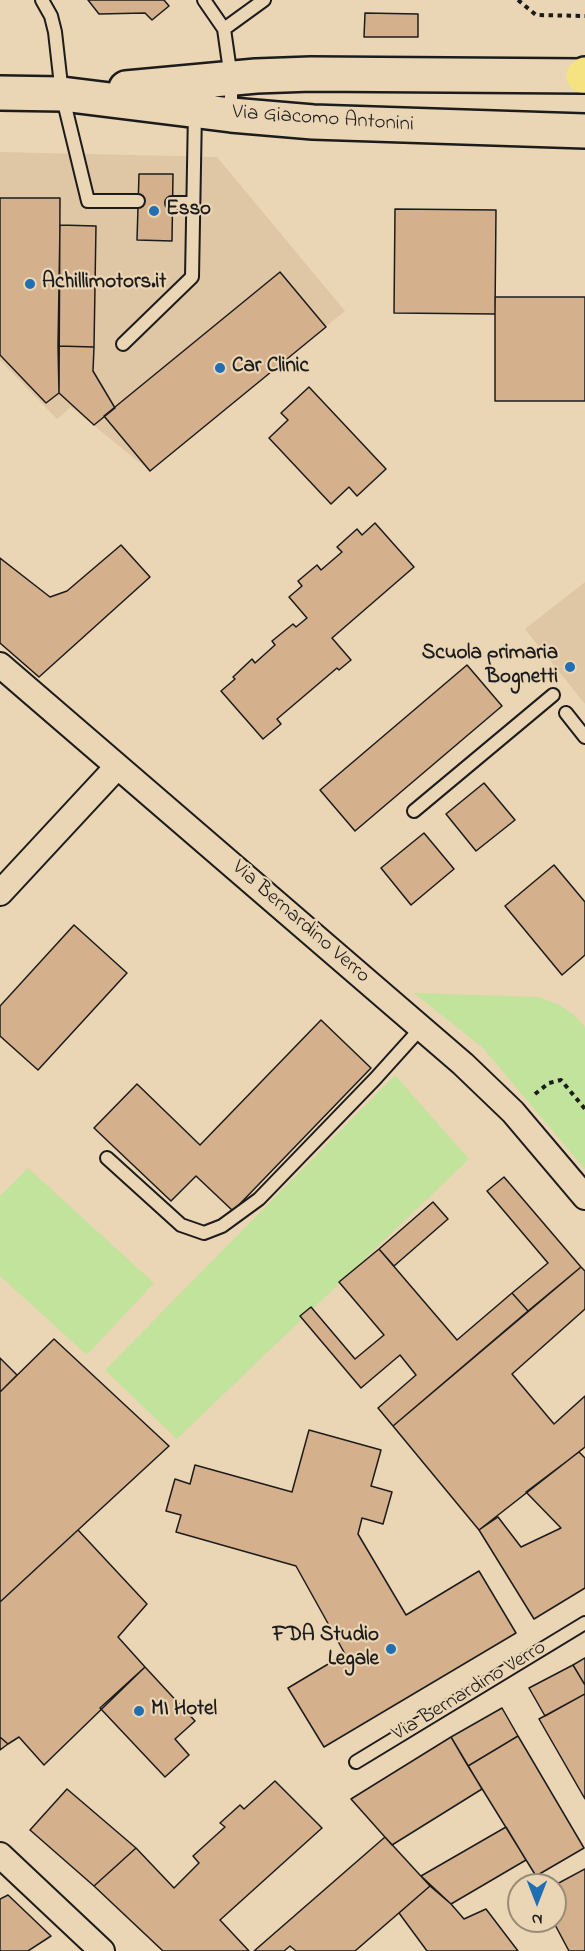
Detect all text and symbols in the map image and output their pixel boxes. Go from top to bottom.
street label: Via Giacomo Antonini [231,101,415,139]
place label: Esso [166,198,211,224]
marker: Esso [147,204,161,218]
place label: Achillimotors.it [42,271,166,297]
marker: Achillimotors.it [23,277,37,291]
place label: Car Clinic [232,355,309,381]
marker: Car Clinic [213,361,227,375]
place label: Scuola primaria Bognetti [422,642,558,692]
marker: Scuola primaria Bognetti [563,660,577,674]
street label: Via Bernardino Verro [226,856,374,990]
place label: FDA Studio Legale [273,1624,379,1674]
street label: Via Bernardino Verro [389,1636,551,1748]
marker: FDA Studio Legale [384,1642,398,1656]
place label: MI Hotel [151,1698,217,1724]
marker: MI Hotel [132,1704,146,1718]
north arrow [507,1873,567,1933]
text: N [532,1907,542,1931]

